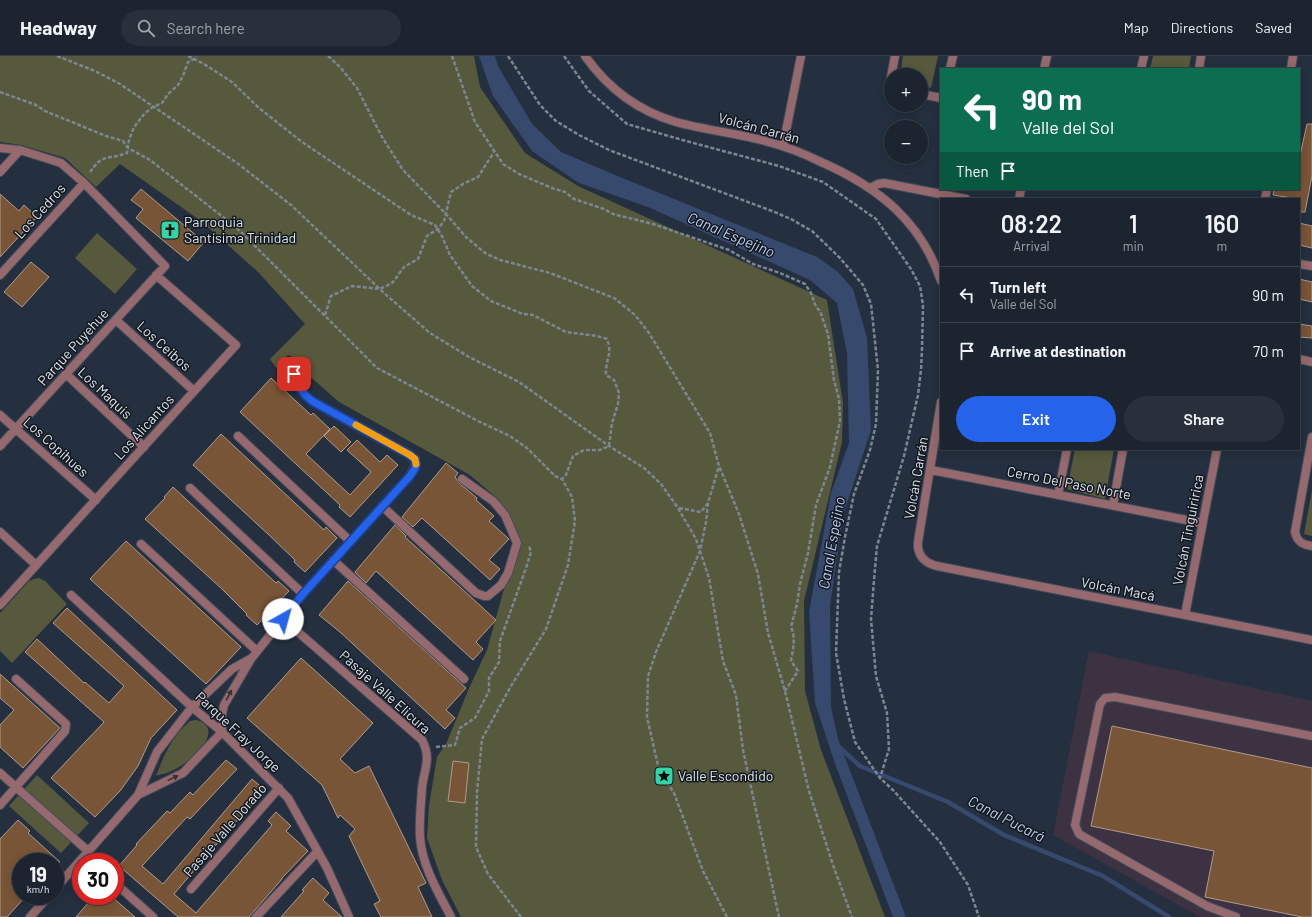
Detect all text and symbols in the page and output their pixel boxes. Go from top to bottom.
search box [121,10,401,46]
text: Headway [20,16,97,39]
icon: search [135,17,157,39]
text: Search here [167,19,245,37]
text: Map [1124,19,1149,36]
text: Directions [1171,19,1233,36]
text: Saved [1255,19,1292,36]
map controls [884,68,928,164]
button: + [884,68,928,112]
text: 90 m [1022,82,1082,116]
icon: left [956,84,1008,136]
street label: Volcán Carrán [717,108,802,147]
text: Valle del Sol [1022,116,1114,138]
button: − [884,120,928,164]
icon: arrive [997,160,1019,182]
text: Then [956,162,989,180]
street label: Los Cedros [11,179,69,242]
water label: Canal Espejino [685,208,778,261]
text: 08:22 [1001,209,1062,238]
text: 1 [1129,209,1138,238]
text: 160 [1205,209,1239,238]
place label: Parroquia Santísima Trinidad [184,213,296,246]
church icon: Parroquia Santísima Trinidad [159,219,181,241]
text: Arrival [1013,238,1050,254]
text: min [1123,238,1144,254]
text: m [1217,238,1227,254]
text: Turn left [990,278,1046,296]
icon: left [956,284,978,306]
text: 90 m [1252,286,1284,304]
text: Valle del Sol [990,296,1056,312]
street label: Parque Puyehue [34,305,112,389]
street label: Los Ceibos [134,317,195,374]
icon: arrive [956,340,978,362]
text: Arrive at destination [990,342,1126,360]
text: 70 m [1253,342,1284,360]
pin [277,357,311,391]
street label: Los Maquis [75,363,136,422]
icon: arrive [283,363,305,385]
street label: Los Alicantos [110,390,177,463]
button: Exit [956,396,1116,442]
button: Share [1124,396,1284,442]
street label: Los Copihues [20,413,93,480]
street label: Volcán Carrán [900,435,931,521]
street label: Cerro Del Paso Norte [1006,462,1133,503]
street label: Volcán Tinguiririca [1168,473,1207,587]
water label: Canal Espejino [814,495,848,590]
street label: Volcán Macá [1080,573,1156,604]
position arrow [262,598,304,640]
street label: Pasaje Valle Elicura [336,646,434,737]
street label: Parque Fray Jorge [192,688,285,776]
one-way arrow [225,689,232,701]
place icon: Valle Escondido [653,765,675,787]
place label: Valle Escondido [678,767,773,784]
one-way arrow [167,775,179,781]
street label: Pasaje Valle Dorado [179,779,270,880]
water label: Canal Pucará [965,791,1048,845]
speed limit sign: 30 [72,853,124,905]
text: 19 [29,862,47,886]
text: km/h [27,883,49,895]

